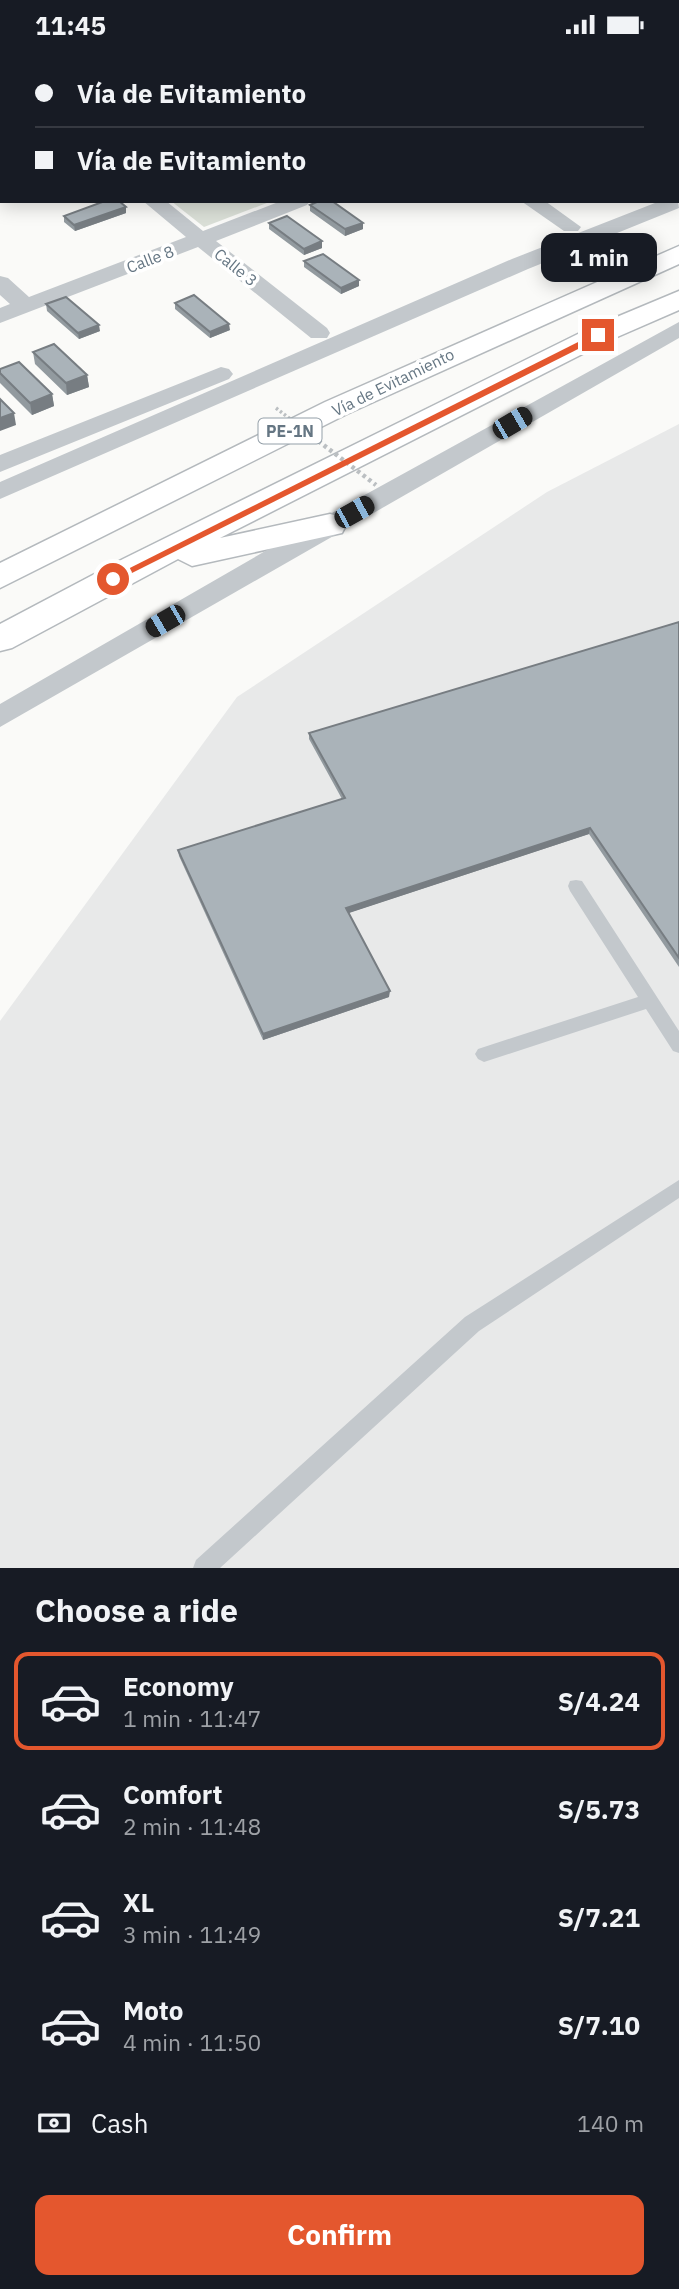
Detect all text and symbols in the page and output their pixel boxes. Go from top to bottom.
text: 11:45 [35,8,106,42]
text: Vía de Evitamiento [77,76,306,110]
text: Vía de Evitamiento [77,143,306,177]
callout: 1 min [540,233,656,282]
street label: Calle 8 [123,241,177,277]
text: 1 min [569,242,629,272]
street label: Calle 3 [211,244,261,290]
route end [582,319,614,351]
street label: Vía de Evitamiento [329,344,457,420]
car [489,403,536,443]
road number: PE-1N [258,419,322,443]
car [331,493,378,531]
route start [97,563,129,595]
car [142,601,189,641]
text: Choose a ride [35,1589,238,1631]
text: Economy [123,1669,234,1703]
icon: car [39,1670,102,1733]
text: S/4.24 [558,1684,640,1718]
text: 1 min · 11:47 [123,1703,261,1733]
text: Comfort [123,1777,222,1811]
icon: car [39,1778,102,1841]
text: S/5.73 [558,1792,640,1826]
text: 2 min · 11:48 [123,1811,261,1841]
text: XL [123,1885,154,1919]
icon: car [39,1886,102,1949]
text: S/7.21 [558,1900,640,1934]
text: 3 min · 11:49 [123,1919,261,1949]
text: Moto [123,1993,183,2027]
icon: car [39,1994,102,2057]
text: S/7.10 [558,2008,640,2042]
text: 4 min · 11:50 [123,2027,261,2057]
icon: cash [35,2104,73,2142]
text: Cash [91,2106,148,2140]
text: 140 m [577,2108,644,2138]
button: Confirm [35,2195,644,2275]

